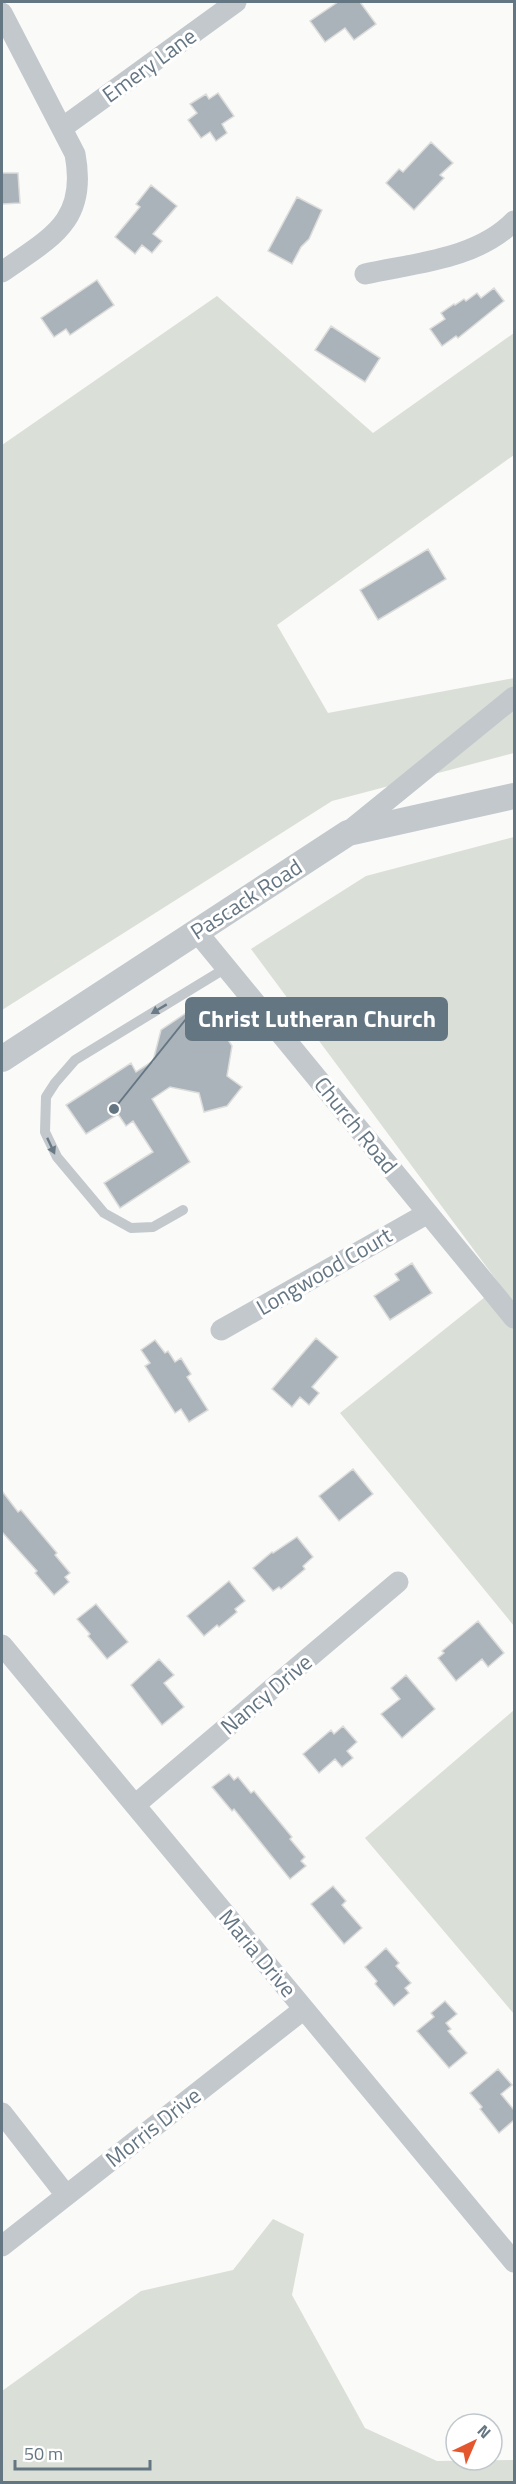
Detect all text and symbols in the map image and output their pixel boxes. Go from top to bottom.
street label: Emery Lane [95,19,203,111]
street label: Pascack Road [183,850,309,948]
callout: Christ Lutheran Church [186,998,447,1040]
text: Christ Lutheran Church [198,1000,436,1036]
one-way arrow [151,1004,167,1015]
street label: Church Road [306,1069,406,1181]
one-way arrow [47,1137,56,1154]
street label: Longwood Court [250,1218,399,1324]
street label: Nancy Drive [213,1645,319,1743]
street label: Maria Drive [211,1902,305,2004]
street label: Morris Drive [98,2079,208,2175]
north arrow [444,2412,504,2472]
text: N [472,2419,497,2444]
scale bar [15,2433,150,2471]
text: 50 m [24,2440,63,2467]

